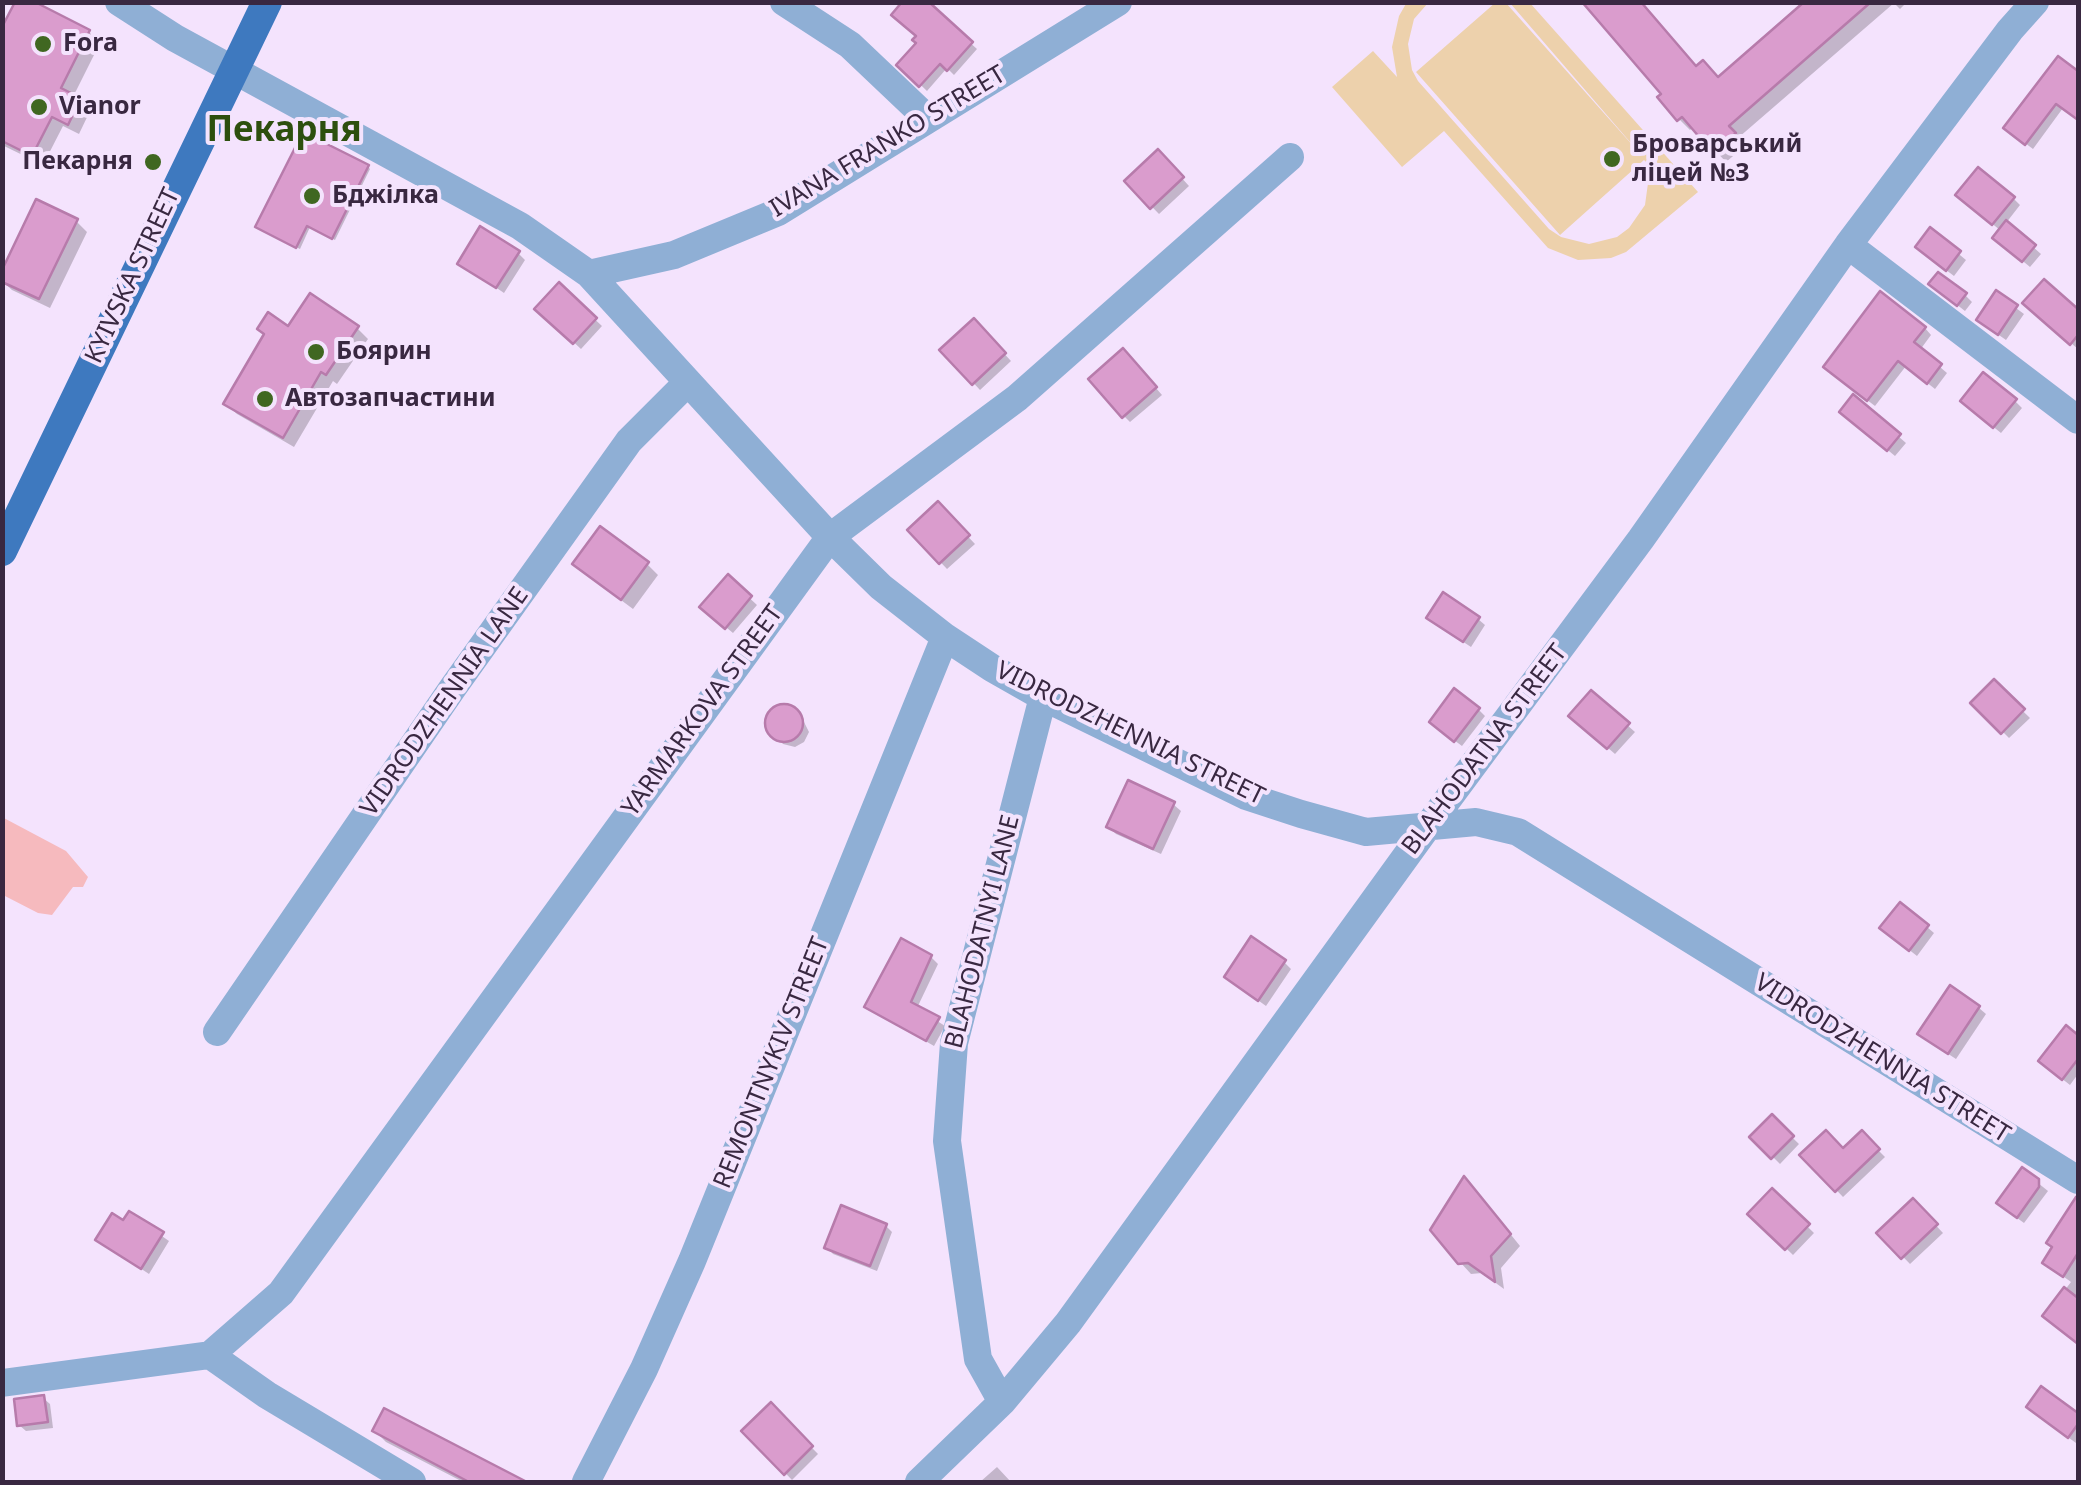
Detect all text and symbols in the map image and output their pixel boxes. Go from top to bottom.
place label: Fora [63,29,118,59]
marker: Fora [32,33,54,55]
street label: IVANA FRANKO STREET [765,60,1011,224]
place label: Vianor [59,92,141,122]
marker: Vianor [28,96,50,118]
district label: Пекарня [206,110,362,152]
place label: Броварський ліцей №3 [1632,130,1802,189]
place label: Пекарня [22,147,133,177]
marker: Броварський ліцей №3 [1601,148,1623,170]
marker: Пекарня [142,151,164,173]
place label: Бджілка [332,181,439,211]
street label: KYIVSKA STREET [79,184,187,368]
marker: Бджілка [301,185,323,207]
place label: Боярин [336,337,432,367]
marker: Боярин [305,341,327,363]
place label: Автозапчастини [285,384,496,414]
marker: Автозапчастини [254,388,276,410]
street label: VIDRODZHENNIA LANE [355,582,535,822]
street label: YARMARKOVA STREET [616,599,790,823]
street label: BLAHODATNA STREET [1396,639,1574,861]
street label: VIDRODZHENNIA STREET [991,656,1269,812]
street label: BLAHODATNYI LANE [939,812,1027,1052]
street label: REMONTNYKIV STREET [708,933,836,1193]
street label: VIDRODZHENNIA STREET [1749,968,2015,1150]

